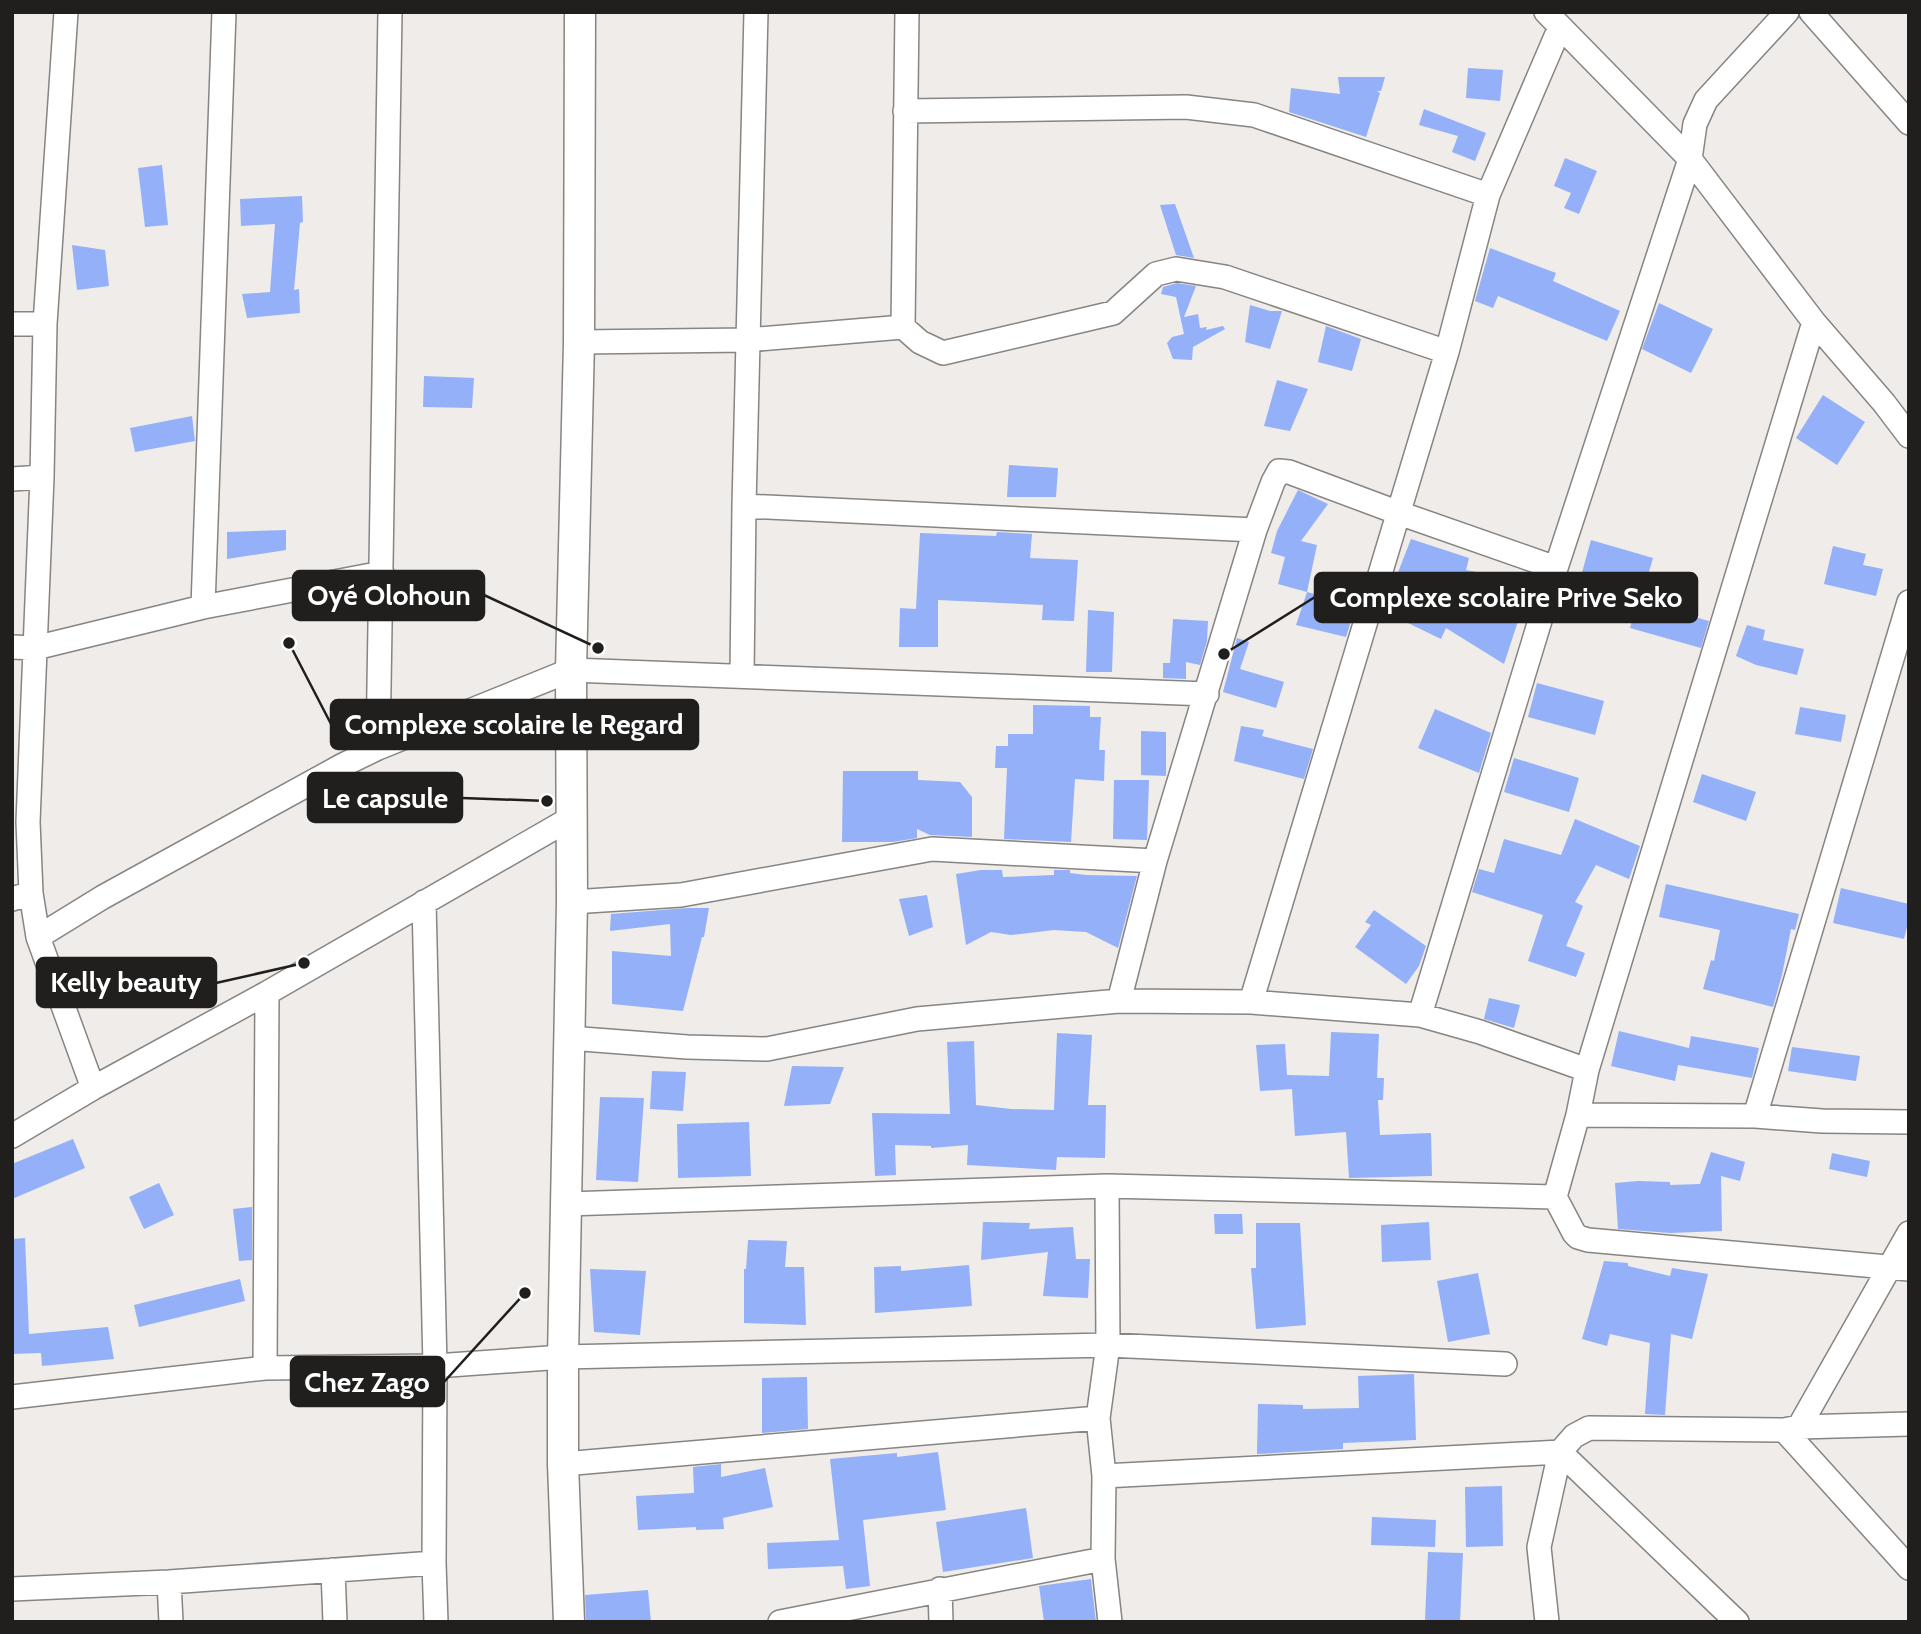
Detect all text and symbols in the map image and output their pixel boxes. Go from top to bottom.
callout: Oyé Olohoun [293,571,484,620]
callout: Complexe scolaire Prive Seko [1315,573,1697,622]
text: Oyé Olohoun [307,578,471,612]
text: Complexe scolaire Prive Seko [1329,580,1683,614]
callout: Complexe scolaire le Regard [331,700,698,749]
text: Complexe scolaire le Regard [344,707,684,741]
callout: Le capsule [308,773,462,822]
text: Le capsule [322,781,448,815]
callout: Kelly beauty [37,958,216,1007]
text: Kelly beauty [50,965,202,999]
callout: Chez Zago [291,1357,444,1406]
text: Chez Zago [304,1365,430,1399]

